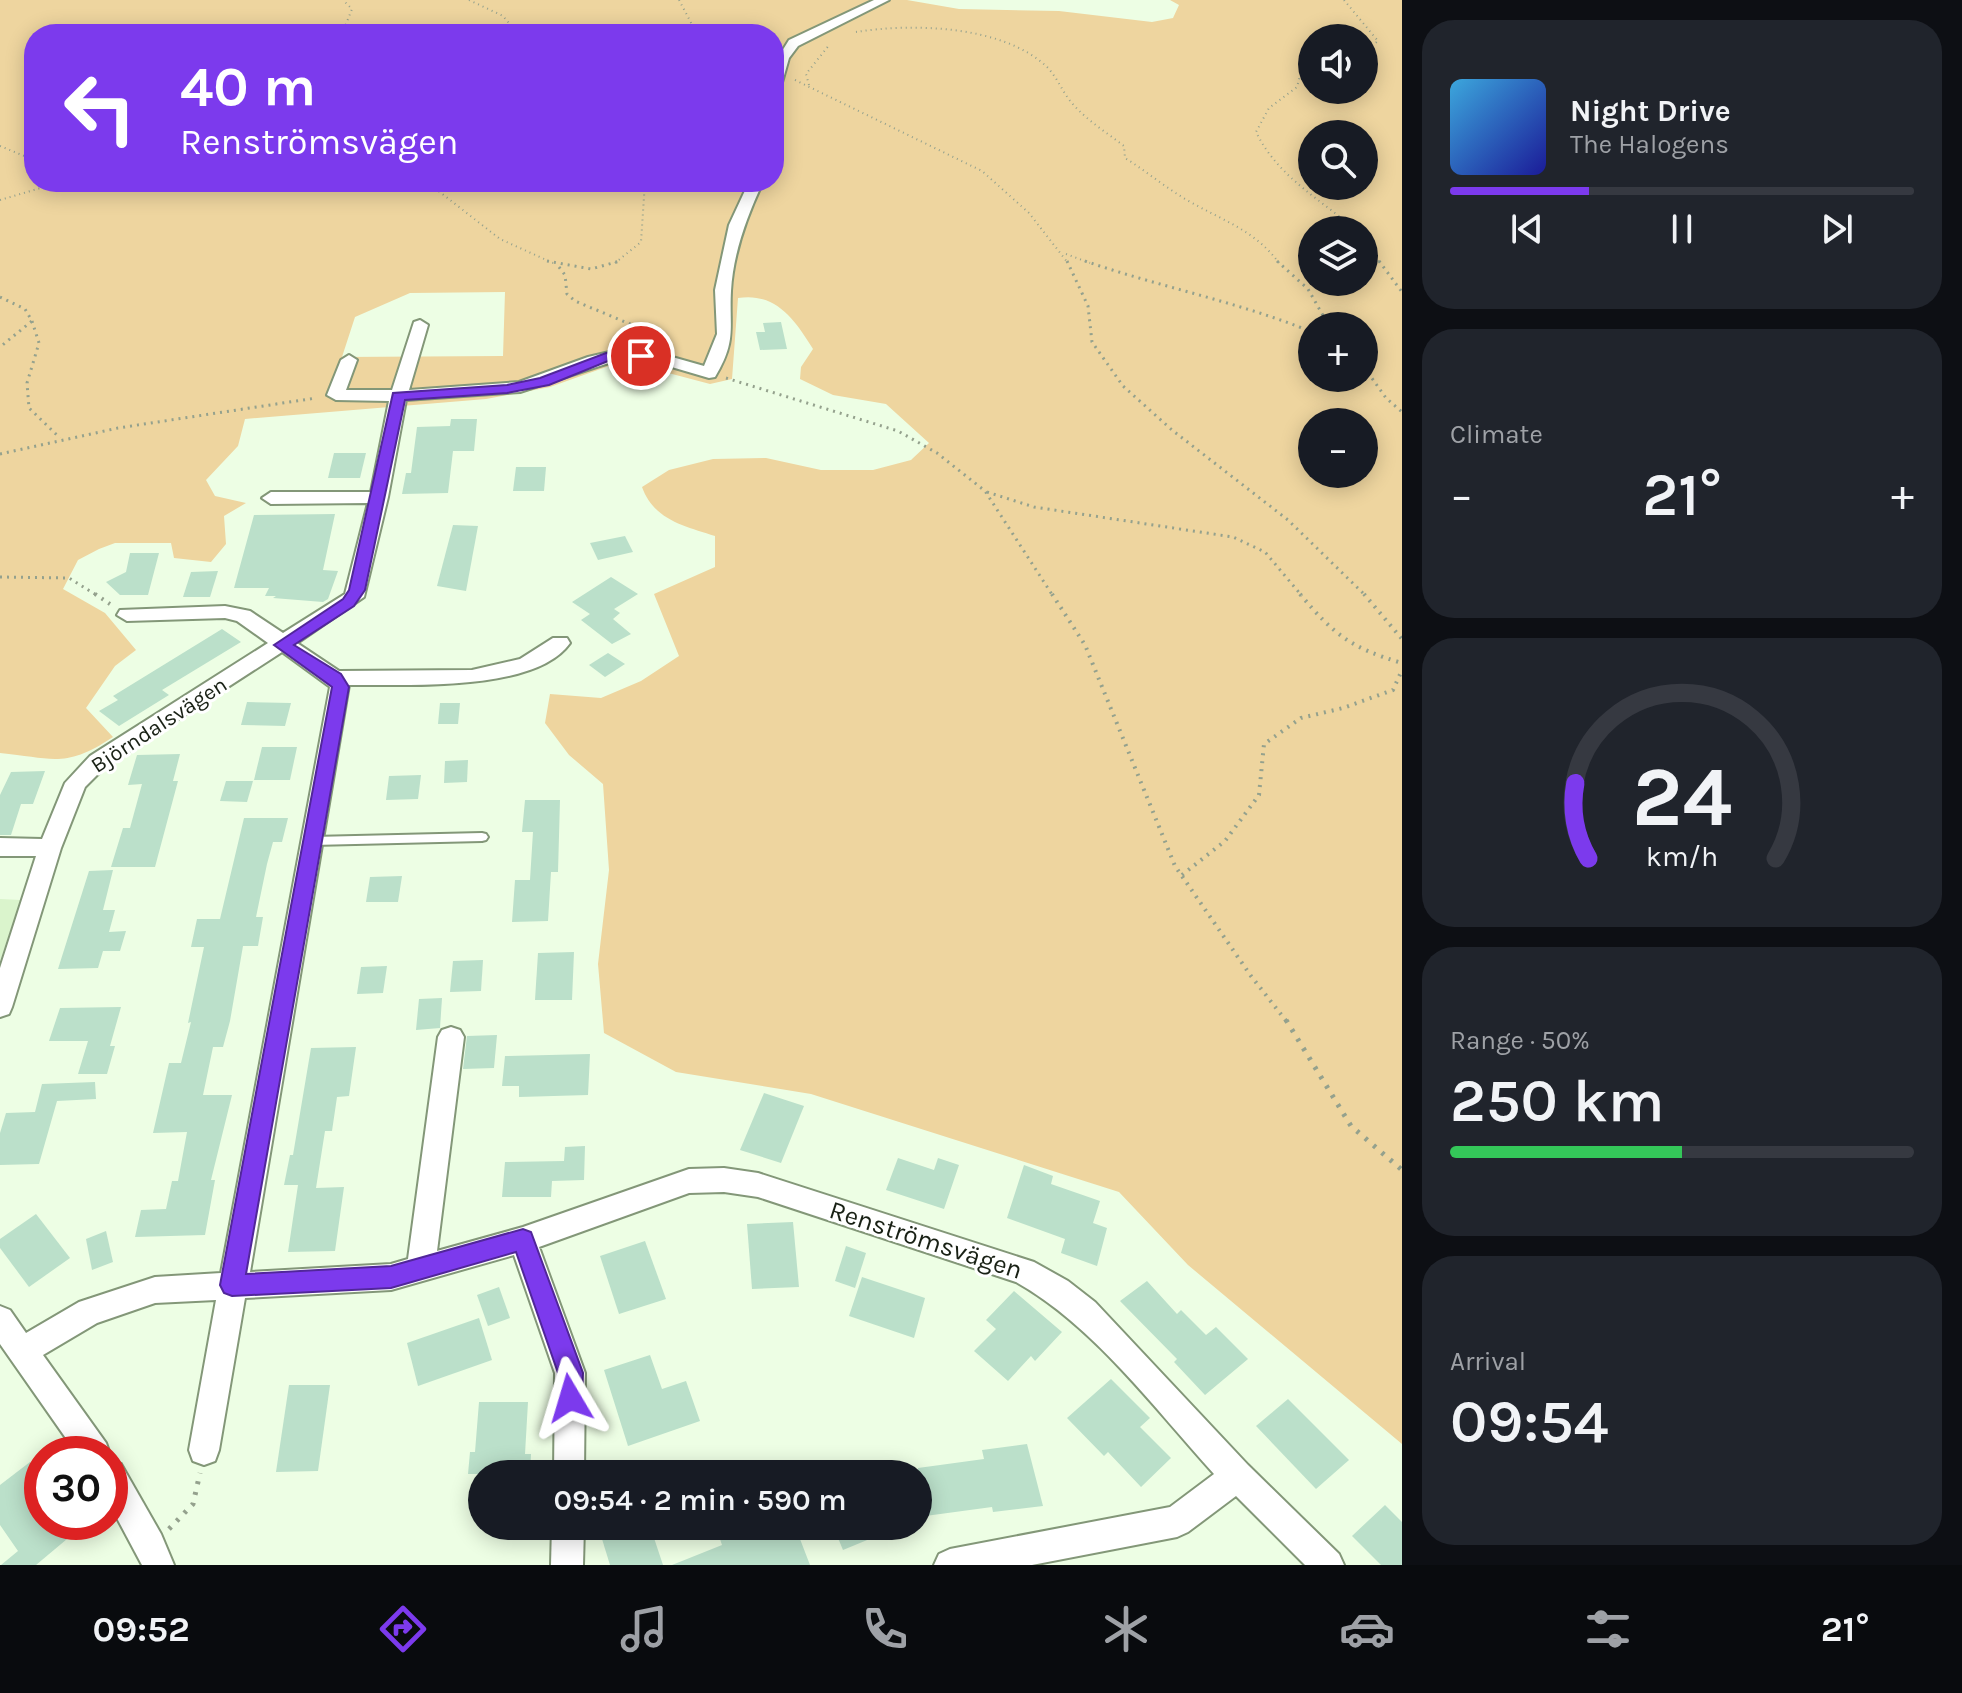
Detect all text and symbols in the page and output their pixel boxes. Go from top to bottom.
map controls [1298,24,1378,488]
button: sound [1298,24,1378,104]
text: 40 m [180,54,316,119]
icon: left [48,56,152,160]
text: Night Drive [1570,93,1731,129]
button: search [1298,120,1378,200]
text: Renströmsvägen [180,121,458,163]
text: The Halogens [1570,129,1729,160]
icon: previous [1505,207,1549,251]
icon: pause [1660,207,1704,251]
icon: next [1815,207,1859,251]
button: layers [1298,216,1378,296]
button: + [1298,312,1378,392]
pin [607,322,675,390]
icon: arrive [619,334,663,378]
button: − [1298,408,1378,488]
text: Climate [1450,419,1543,450]
text: 21° [1642,460,1722,530]
text: − [1450,470,1473,521]
text: + [1891,470,1914,521]
street label: Björndalsvägen [86,671,232,779]
text: 24 [1632,748,1732,845]
text: km/h [1646,840,1718,873]
text: Range · 50% [1450,1025,1590,1056]
text: 250 km [1450,1066,1665,1136]
street label: Renströmsvägen [826,1194,1026,1286]
text: Arrival [1450,1346,1526,1377]
position arrow [528,1356,612,1440]
text: 09:54 [1450,1387,1609,1457]
speed limit sign: 30 [24,1436,128,1540]
text: 09:54 · 2 min · 590 m [553,1482,847,1518]
icon: directions [375,1601,431,1657]
icon: music [616,1601,672,1657]
icon: phone [857,1601,913,1657]
icon: climate [1098,1601,1154,1657]
icon: car [1339,1601,1395,1657]
icon: filters [1580,1601,1636,1657]
text: 09:52 [93,1608,190,1650]
text: 21° [1821,1608,1869,1650]

